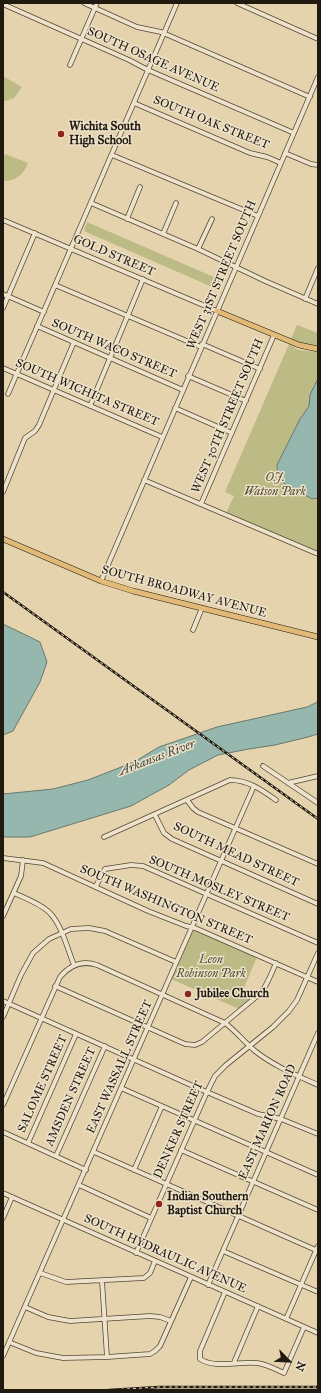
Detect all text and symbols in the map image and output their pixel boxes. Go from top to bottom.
street label: SOUTH OSAGE AVENUE [85,24,221,96]
street label: SOUTH OAK STREET [151,93,271,153]
place label: Wichita South High School [69,120,141,148]
marker: Wichita South High School [56,129,66,139]
street label: WEST 31ST STREET SOUTH [184,198,260,352]
street label: GOLD STREET [71,232,157,280]
street label: SOUTH WACO STREET [49,316,179,382]
street label: WEST 30TH STREET SOUTH [189,337,267,495]
street label: SOUTH WICHITA STREET [13,356,161,430]
park label: O.J. Watson Park [244,471,306,499]
street label: SOUTH BROADWAY AVENUE [100,563,268,621]
water label: Arkansas River [116,736,198,780]
street label: SOUTH MEAD STREET [171,820,301,890]
street label: SOUTH MOSLEY STREET [146,853,292,925]
street label: SOUTH WASHINGTON STREET [78,862,254,948]
park label: Leon Robinson Park [176,953,246,981]
place label: Jubilee Church [196,987,269,1001]
marker: Jubilee Church [183,989,193,999]
street label: EAST WASSALL STREET [84,998,156,1136]
street label: SALOME STREET [15,1033,71,1135]
street label: AMSDEN STREET [43,1045,99,1149]
street label: EAST MARION ROAD [236,1062,300,1182]
street label: DENKER STREET [151,1079,207,1181]
place label: Indian Southern Baptist Church [167,1190,248,1218]
marker: Indian Southern Baptist Church [154,1199,164,1209]
street label: SOUTH HYDRAULIC AVENUE [81,1212,249,1296]
north arrow [269,1341,309,1381]
text: N [293,1359,308,1373]

